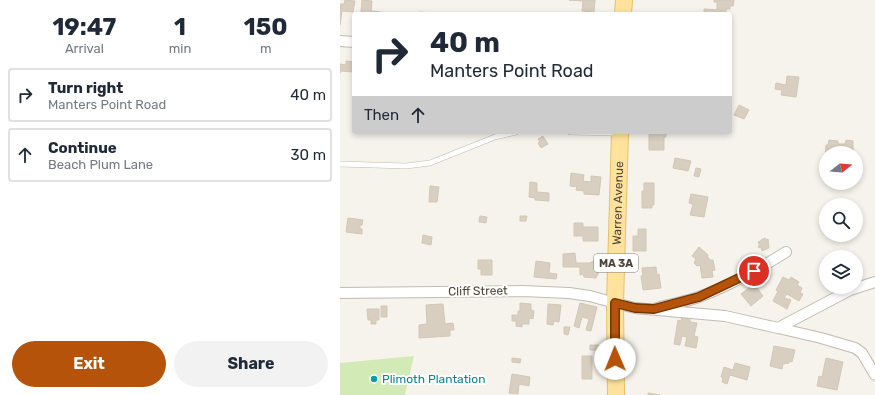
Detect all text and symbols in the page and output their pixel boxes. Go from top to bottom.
text: 19:47 [52,13,116,41]
text: 1 [174,13,186,41]
text: 150 [244,13,288,41]
text: 40 m [430,26,500,59]
icon: right [364,28,416,80]
text: Arrival [65,41,104,56]
text: min [169,41,191,56]
text: m [260,41,271,56]
text: Manters Point Road [430,60,594,82]
text: Turn right [48,79,123,97]
icon: right [14,84,36,106]
text: 40 m [290,86,326,104]
text: Manters Point Road [48,97,166,112]
icon: ahead [407,104,429,126]
text: Then [364,106,399,124]
text: Continue [48,139,117,157]
icon: ahead [14,144,36,166]
text: 30 m [290,146,326,164]
north arrow [819,146,863,190]
map controls [819,146,863,294]
text: Beach Plum Lane [48,157,153,172]
street label: Warren Avenue [610,161,626,245]
button: search [819,198,863,242]
button: layers [819,250,863,294]
road number: MA 3A [594,254,638,272]
pin [737,254,771,288]
icon: arrive [743,260,765,282]
street label: Cliff Street [448,283,508,299]
position arrow [594,338,636,380]
button: Exit [12,341,166,387]
button: Share [174,341,328,387]
place label: Plimoth Plantation [382,372,485,386]
marker: Plimoth Plantation [369,374,379,384]

